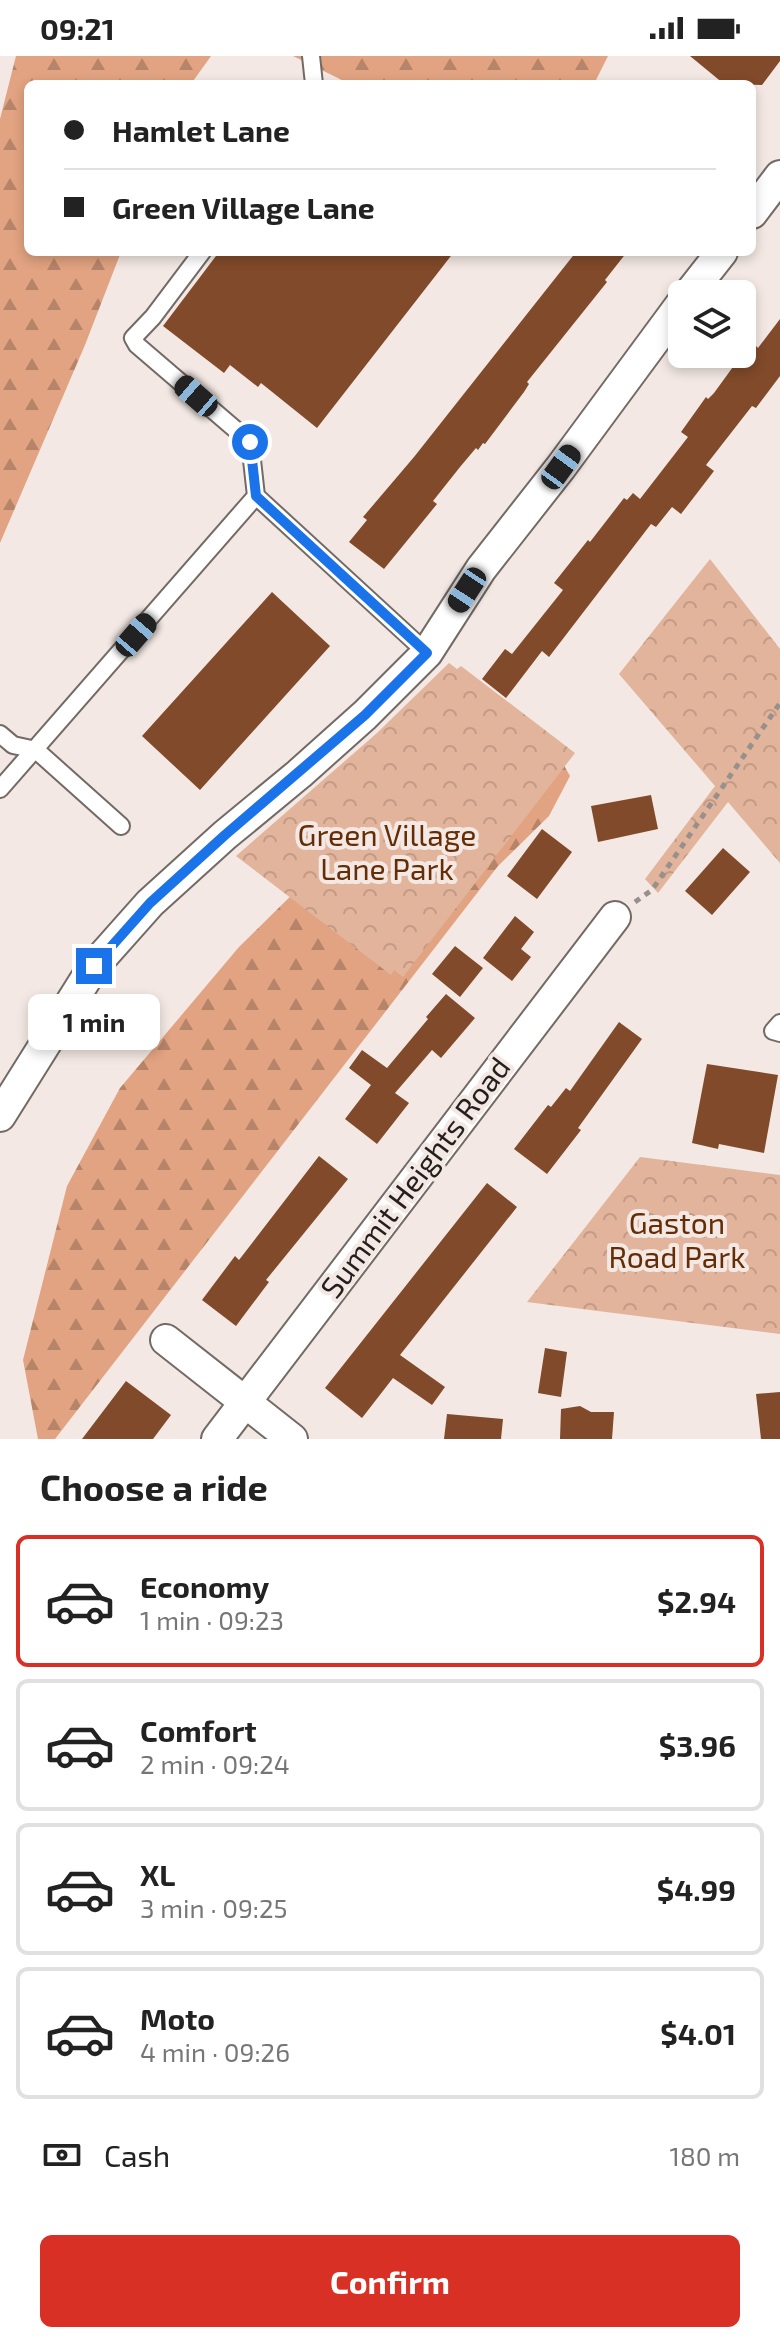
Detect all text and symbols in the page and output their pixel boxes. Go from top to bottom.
text: 09:21 [40,10,115,46]
text: Hamlet Lane [112,112,290,148]
text: Green Village Lane [112,189,375,225]
map controls [668,280,756,368]
button: layers [668,280,756,368]
car [170,371,222,421]
route start [232,424,268,460]
car [537,441,585,493]
car [444,563,490,617]
car [111,609,161,661]
park label: Green Village Lane Park [298,816,476,886]
route end [76,948,112,984]
callout: 1 min [28,994,160,1050]
text: 1 min [63,1006,125,1037]
street label: Summit Heights Road [312,1049,517,1304]
park label: Gaston Road Park [608,1204,746,1274]
text: Choose a ride [40,1465,268,1508]
icon: car [44,1565,116,1637]
text: Economy [140,1568,269,1604]
text: $2.94 [657,1583,736,1619]
text: 1 min · 09:23 [140,1604,284,1635]
icon: car [44,1709,116,1781]
text: Comfort [140,1712,257,1748]
text: $3.96 [659,1727,736,1763]
text: 2 min · 09:24 [140,1748,290,1779]
icon: car [44,1853,116,1925]
text: XL [140,1856,175,1892]
text: $4.99 [657,1871,736,1907]
text: 3 min · 09:25 [140,1892,288,1923]
icon: car [44,1997,116,2069]
text: Moto [140,2000,215,2036]
text: $4.01 [660,2015,736,2051]
text: 4 min · 09:26 [140,2036,290,2067]
icon: cash [40,2133,84,2177]
text: Cash [104,2137,170,2173]
text: 180 m [670,2140,740,2171]
button: Confirm [40,2235,740,2327]

